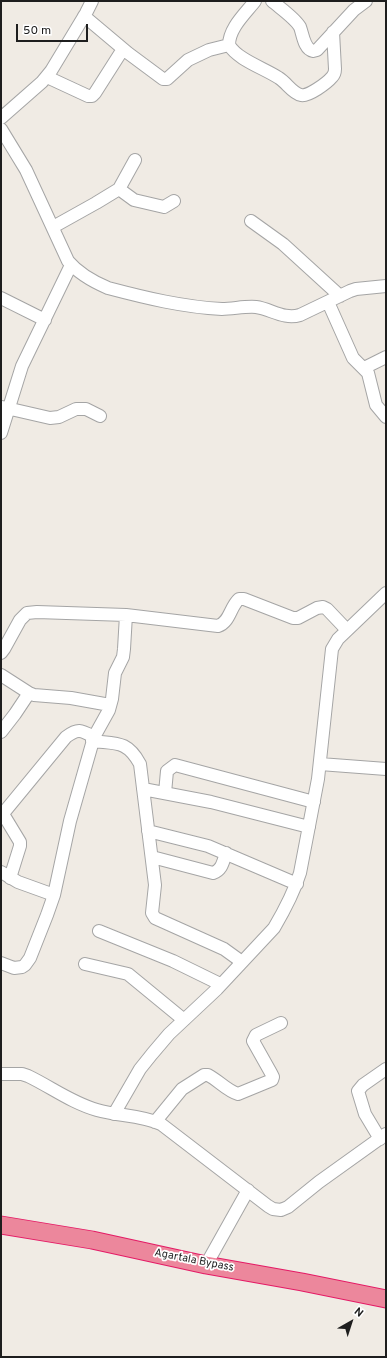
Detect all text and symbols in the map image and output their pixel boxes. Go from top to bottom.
scale bar [18,16,90,42]
text: 50 m [23,23,51,39]
street label: Agartala Bypass [153,1247,235,1275]
north arrow [331,1302,371,1342]
text: N [351,1305,366,1321]

